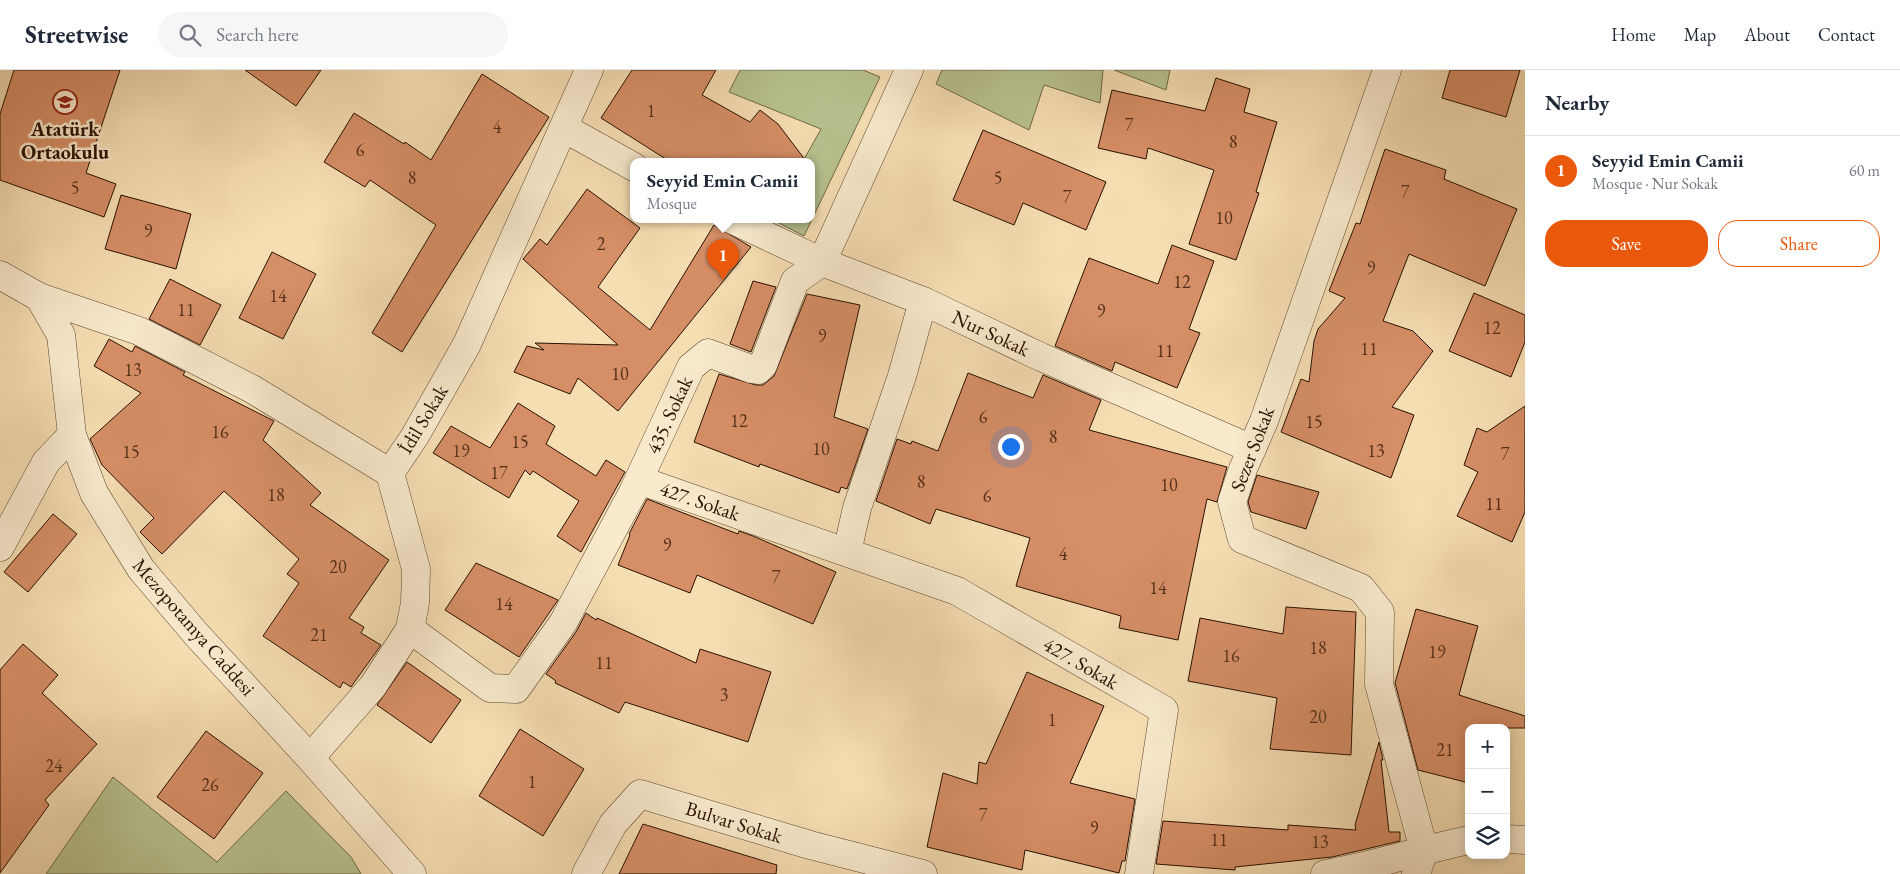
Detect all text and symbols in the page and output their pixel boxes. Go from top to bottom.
search box [158,12,508,57]
text: Streetwise [25,19,128,50]
icon: search [176,21,204,49]
text: Search here [216,22,299,47]
text: Home [1611,23,1656,46]
text: Map [1684,23,1716,46]
text: About [1744,23,1790,46]
text: Contact [1818,23,1875,46]
school or university icon: Atatürk Ortaokulu [52,89,78,115]
text: Nearby [1545,89,1609,116]
house number: 1 [647,99,655,122]
house number: 7 [1125,113,1134,136]
house number: 4 [493,115,502,138]
place label: Atatürk Ortaokulu [21,116,109,165]
house number: 8 [1229,130,1237,153]
house number: 6 [356,138,365,161]
text: Seyyid Emin Camii [1592,148,1744,173]
popup [630,158,815,223]
text: 1 [1557,160,1565,181]
text: 60 m [1849,160,1880,181]
house number: 8 [408,166,416,189]
house number: 5 [994,166,1002,189]
text: Seyyid Emin Camii [647,168,798,193]
text: Mosque · Nur Sokak [1592,173,1718,194]
house number: 5 [71,176,79,199]
house number: 7 [1401,180,1410,203]
house number: 7 [1063,185,1072,208]
text: Mosque [647,193,697,214]
house number: 10 [1215,206,1233,229]
house number: 9 [144,219,153,242]
button: Save [1545,220,1708,267]
button: Share [1718,220,1880,267]
house number: 2 [597,232,606,255]
pin: 1 [707,239,739,280]
house number: 9 [1367,256,1376,279]
house number: 12 [1173,270,1191,293]
house number: 14 [269,284,287,307]
house number: 11 [177,298,195,321]
house number: 9 [1097,299,1106,322]
street label: Nur Sokak [948,304,1035,363]
house number: 12 [1483,316,1501,339]
house number: 9 [818,324,827,347]
house number: 11 [1360,337,1378,360]
house number: 11 [1156,339,1174,362]
house number: 13 [124,358,142,381]
house number: 10 [611,362,629,385]
street label: 435. Sokak [640,371,699,458]
street label: İdil Sokak [392,379,454,458]
street label: Sezer Sokak [1224,402,1280,495]
house number: 6 [979,405,988,428]
house number: 12 [730,409,748,432]
house number: 15 [1305,410,1323,433]
house number: 16 [211,420,229,443]
house number: 8 [1049,425,1057,448]
house number: 15 [511,430,529,453]
your location [998,434,1024,460]
house number: 10 [812,437,830,460]
house number: 19 [452,439,470,462]
house number: 13 [1367,439,1385,462]
house number: 15 [122,440,140,463]
house number: 7 [1501,442,1510,465]
house number: 17 [490,461,508,484]
house number: 8 [917,470,925,493]
house number: 10 [1160,473,1178,496]
street label: 427. Sokak [657,475,744,527]
house number: 18 [267,483,285,506]
house number: 6 [983,484,992,507]
house number: 11 [1485,492,1503,515]
house number: 9 [663,533,672,556]
house number: 4 [1059,542,1068,565]
street label: Mezopotamya Caddesi [127,553,261,701]
house number: 20 [329,555,347,578]
house number: 7 [772,565,781,588]
house number: 14 [1149,576,1167,599]
house number: 14 [495,592,513,615]
house number: 21 [310,623,328,646]
street label: 427. Sokak [1039,631,1124,695]
house number: 18 [1309,636,1327,659]
house number: 19 [1428,640,1446,663]
house number: 16 [1222,644,1240,667]
house number: 11 [595,651,613,674]
house number: 3 [720,683,728,706]
house number: 20 [1309,705,1327,728]
house number: 1 [1048,708,1056,731]
map controls [1465,724,1510,859]
button: + [1465,724,1510,769]
house number: 21 [1436,738,1454,761]
house number: 24 [45,754,63,777]
button: − [1465,769,1510,814]
house number: 1 [528,770,536,793]
house number: 26 [201,773,219,796]
street label: Bulvar Sokak [682,795,786,849]
house number: 7 [979,803,988,826]
button: layers [1465,814,1510,859]
house number: 9 [1090,816,1099,839]
house number: 11 [1210,828,1228,851]
house number: 13 [1311,830,1329,853]

